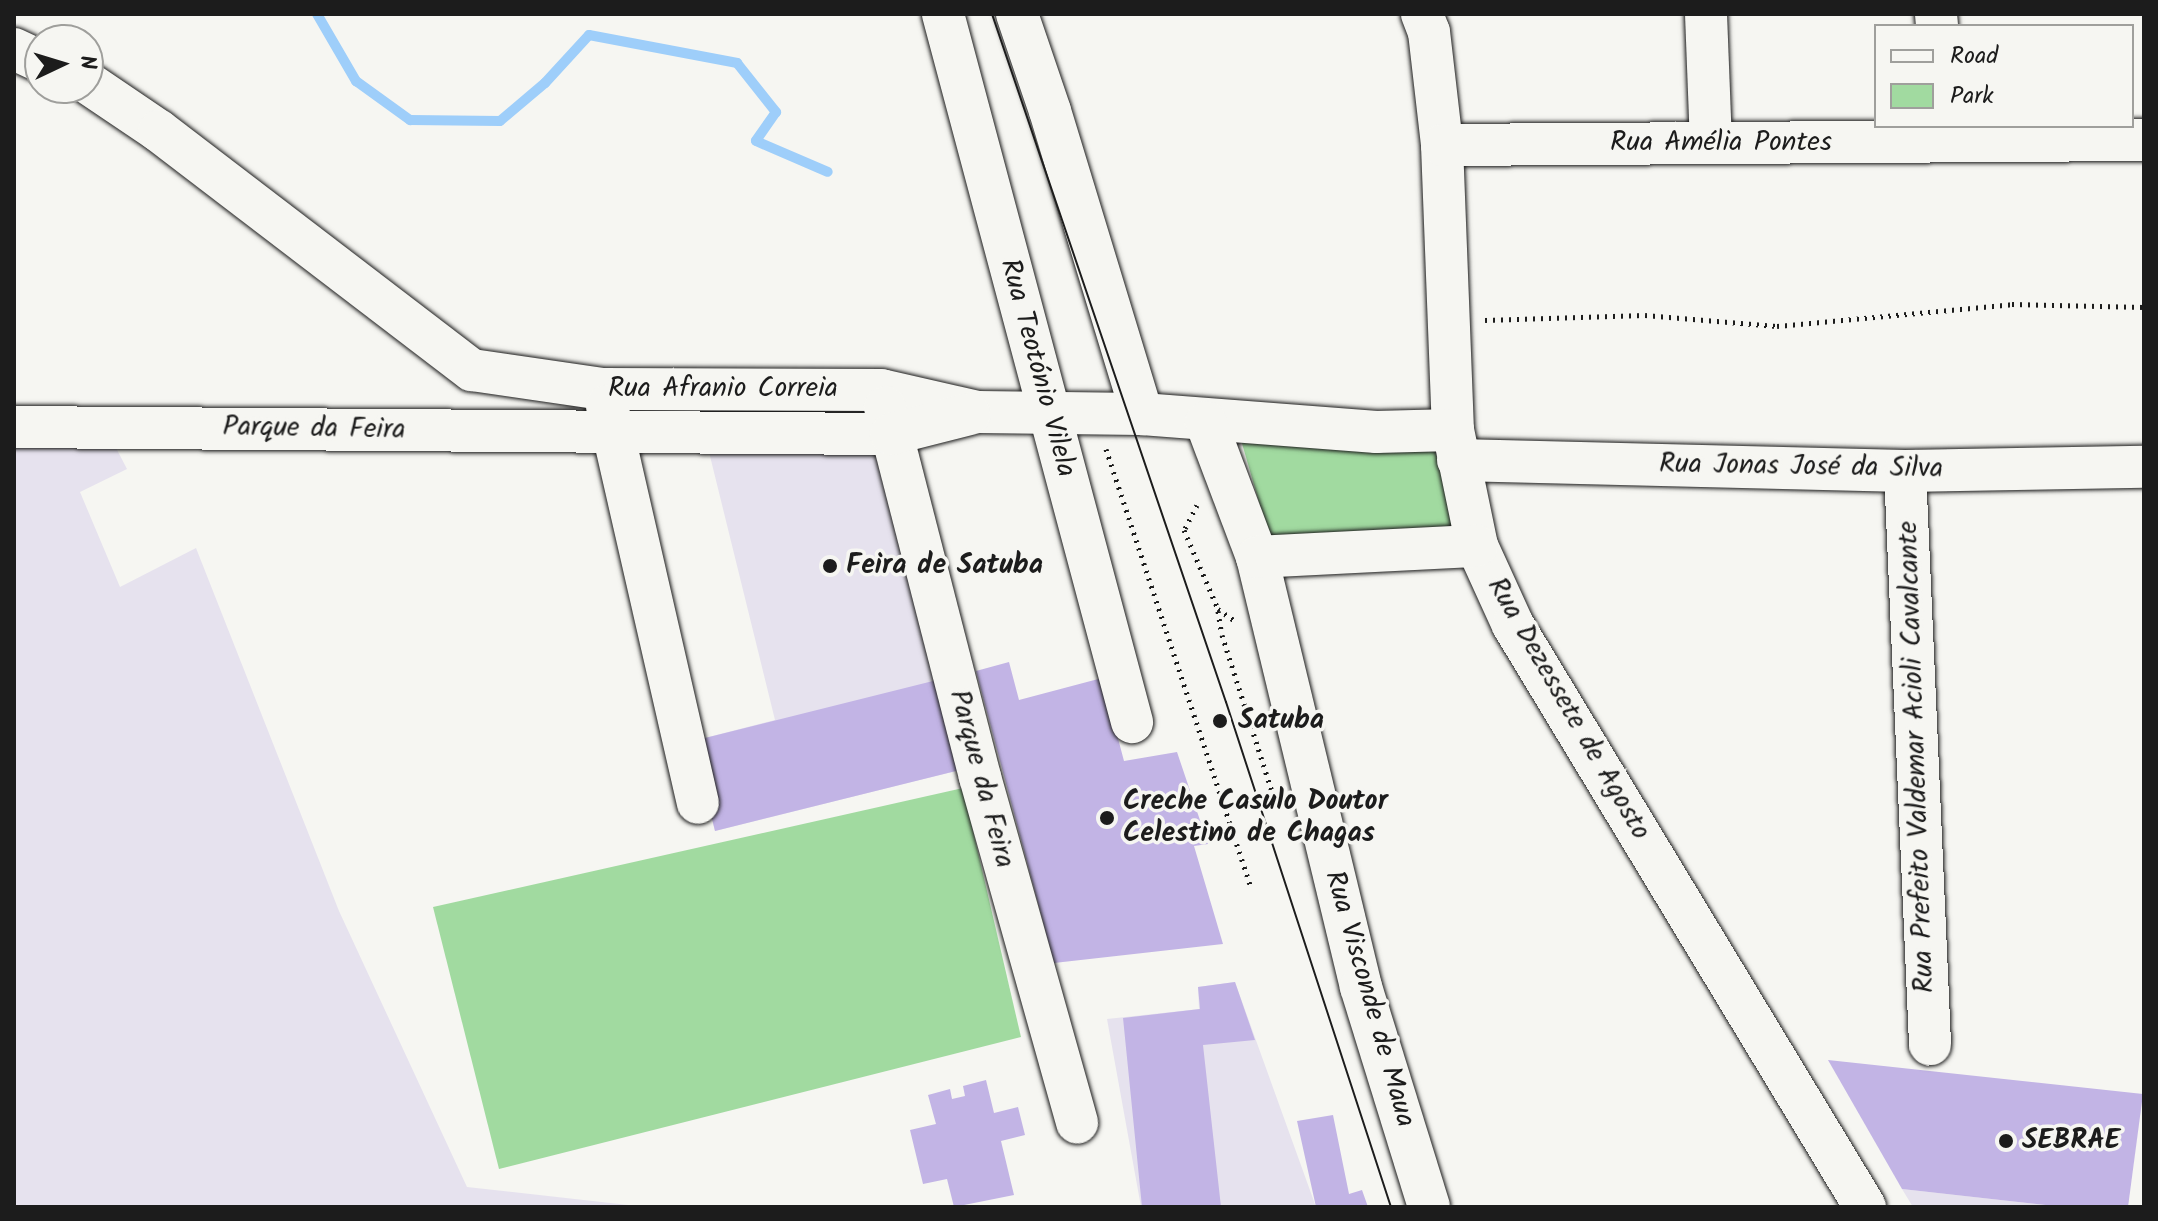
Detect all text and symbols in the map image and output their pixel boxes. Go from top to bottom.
north arrow [24,24,104,104]
legend [1874,24,2134,128]
text: Road [1950,37,1998,76]
text: N [69,54,104,71]
text: Park [1950,77,1994,116]
street label: Rua Amélia Pontes [1610,126,1832,160]
street label: Rua Teotónio Vilela [992,255,1082,481]
street label: Rua Afranio Correia [608,372,838,406]
street label: Parque da Feira [222,411,406,447]
street label: Rua Jonas José da Silva [1659,448,1943,486]
street label: Rua Prefeito Valdemar Acioli Cavalcante [1892,520,1942,994]
place label: Feira de Satuba [846,549,1043,583]
marker: Feira de Satuba [821,557,839,575]
street label: Rua Dezessete de Agosto [1479,572,1657,846]
street label: Parque da Feira [941,686,1021,872]
place label: Satuba [1238,704,1324,738]
marker: Satuba [1209,710,1231,732]
place label: Creche Casulo Doutor Celestino de Chagas [1123,785,1388,851]
marker: Creche Casulo Doutor Celestino de Chagas [1098,809,1116,827]
street label: Rua Visconde de Maua [1316,867,1422,1131]
place label: SEBRAE [2022,1124,2120,1158]
marker: SEBRAE [1997,1132,2015,1150]

